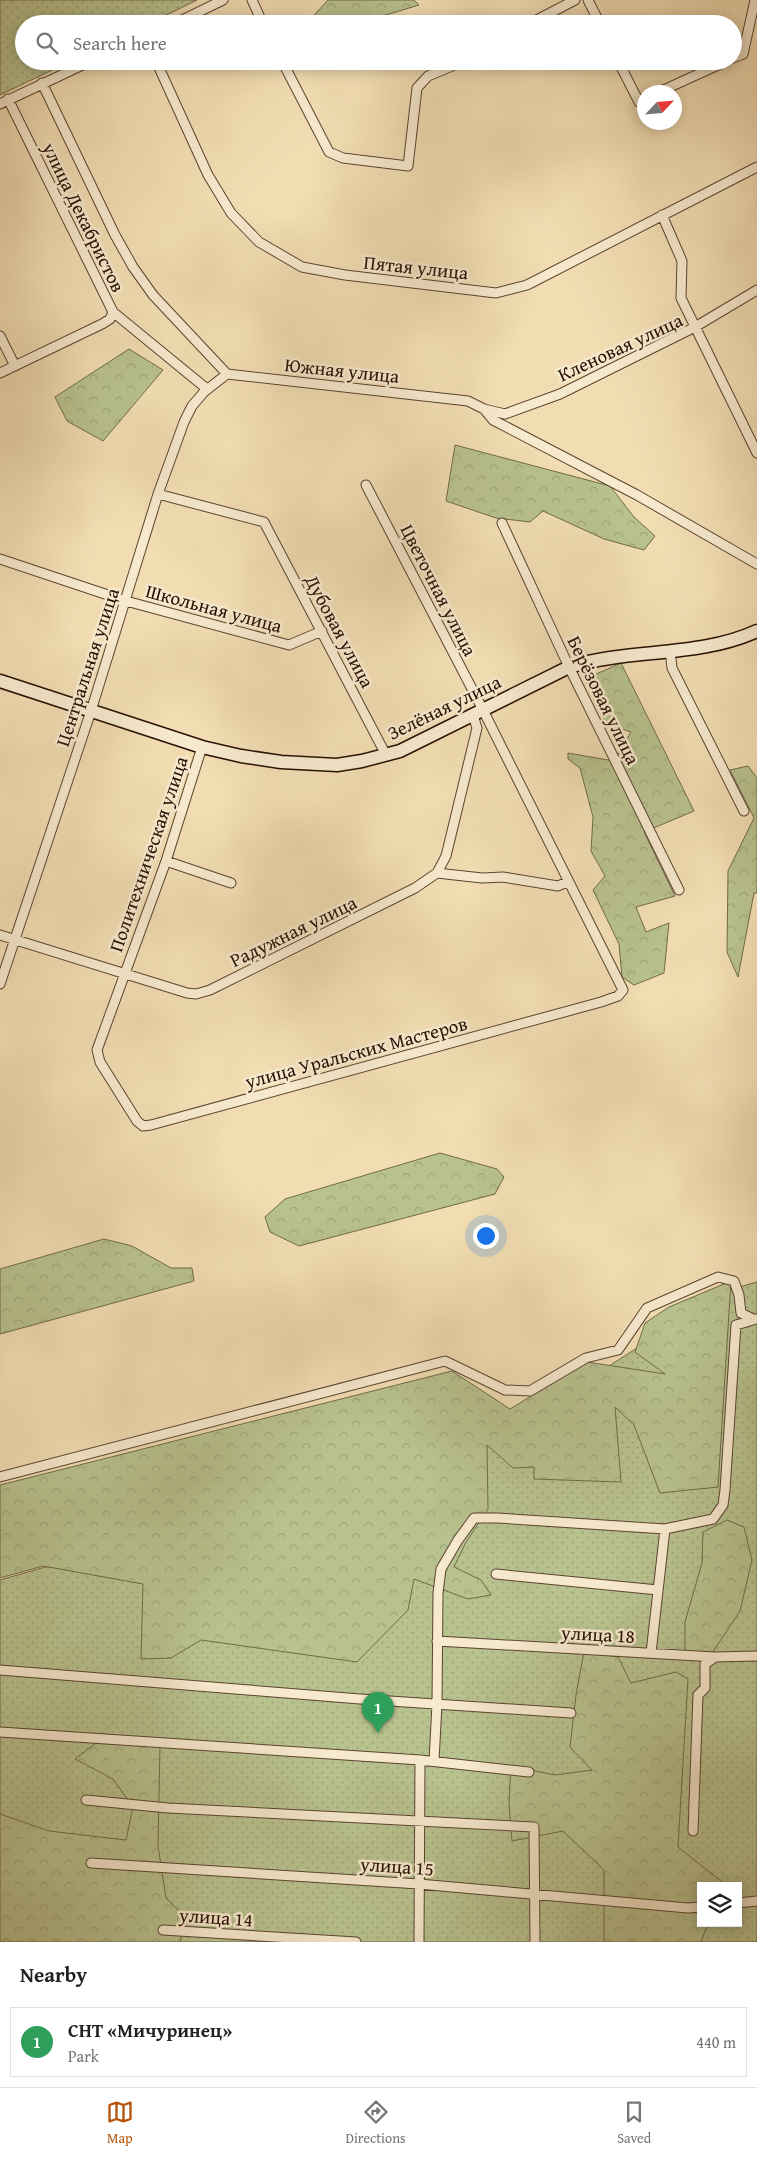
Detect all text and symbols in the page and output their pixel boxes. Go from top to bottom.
search box [15,15,742,70]
icon: search [33,29,61,57]
text: Search here [73,29,167,57]
north arrow [637,85,682,130]
street label: улица Декабристов [35,137,132,297]
street label: Пятая улица [362,248,470,286]
street label: Кленовая улица [553,306,687,388]
street label: Южная улица [283,350,401,390]
street label: Цветочная улица [394,519,484,661]
street label: Дубовая улица [298,569,382,693]
street label: Школьная улица [143,576,285,640]
street label: Центральная улица [48,584,126,750]
street label: Берёзовая улица [561,631,647,769]
street label: Зелёная улица [382,667,506,747]
street label: Политехническая улица [101,752,195,956]
street label: Радужная улица [225,888,361,974]
street label: улица Уральских Мастеров [241,1009,470,1095]
your location [473,1223,499,1249]
street label: улица 18 [559,1618,636,1650]
pin: 1 [362,1692,394,1733]
street label: улица 15 [358,1849,435,1883]
map controls [697,1882,742,1927]
button: layers [697,1882,742,1927]
street label: улица 14 [177,1900,254,1934]
text: Nearby [20,1959,87,1990]
text: СНТ «Мичуринец» [68,2016,232,2044]
text: 1 [33,2030,41,2054]
text: 440 m [696,2030,736,2054]
text: Park [68,2044,99,2068]
tab: Map [106,2098,134,2148]
tab: Directions [345,2098,406,2148]
tab: Saved [617,2098,651,2148]

